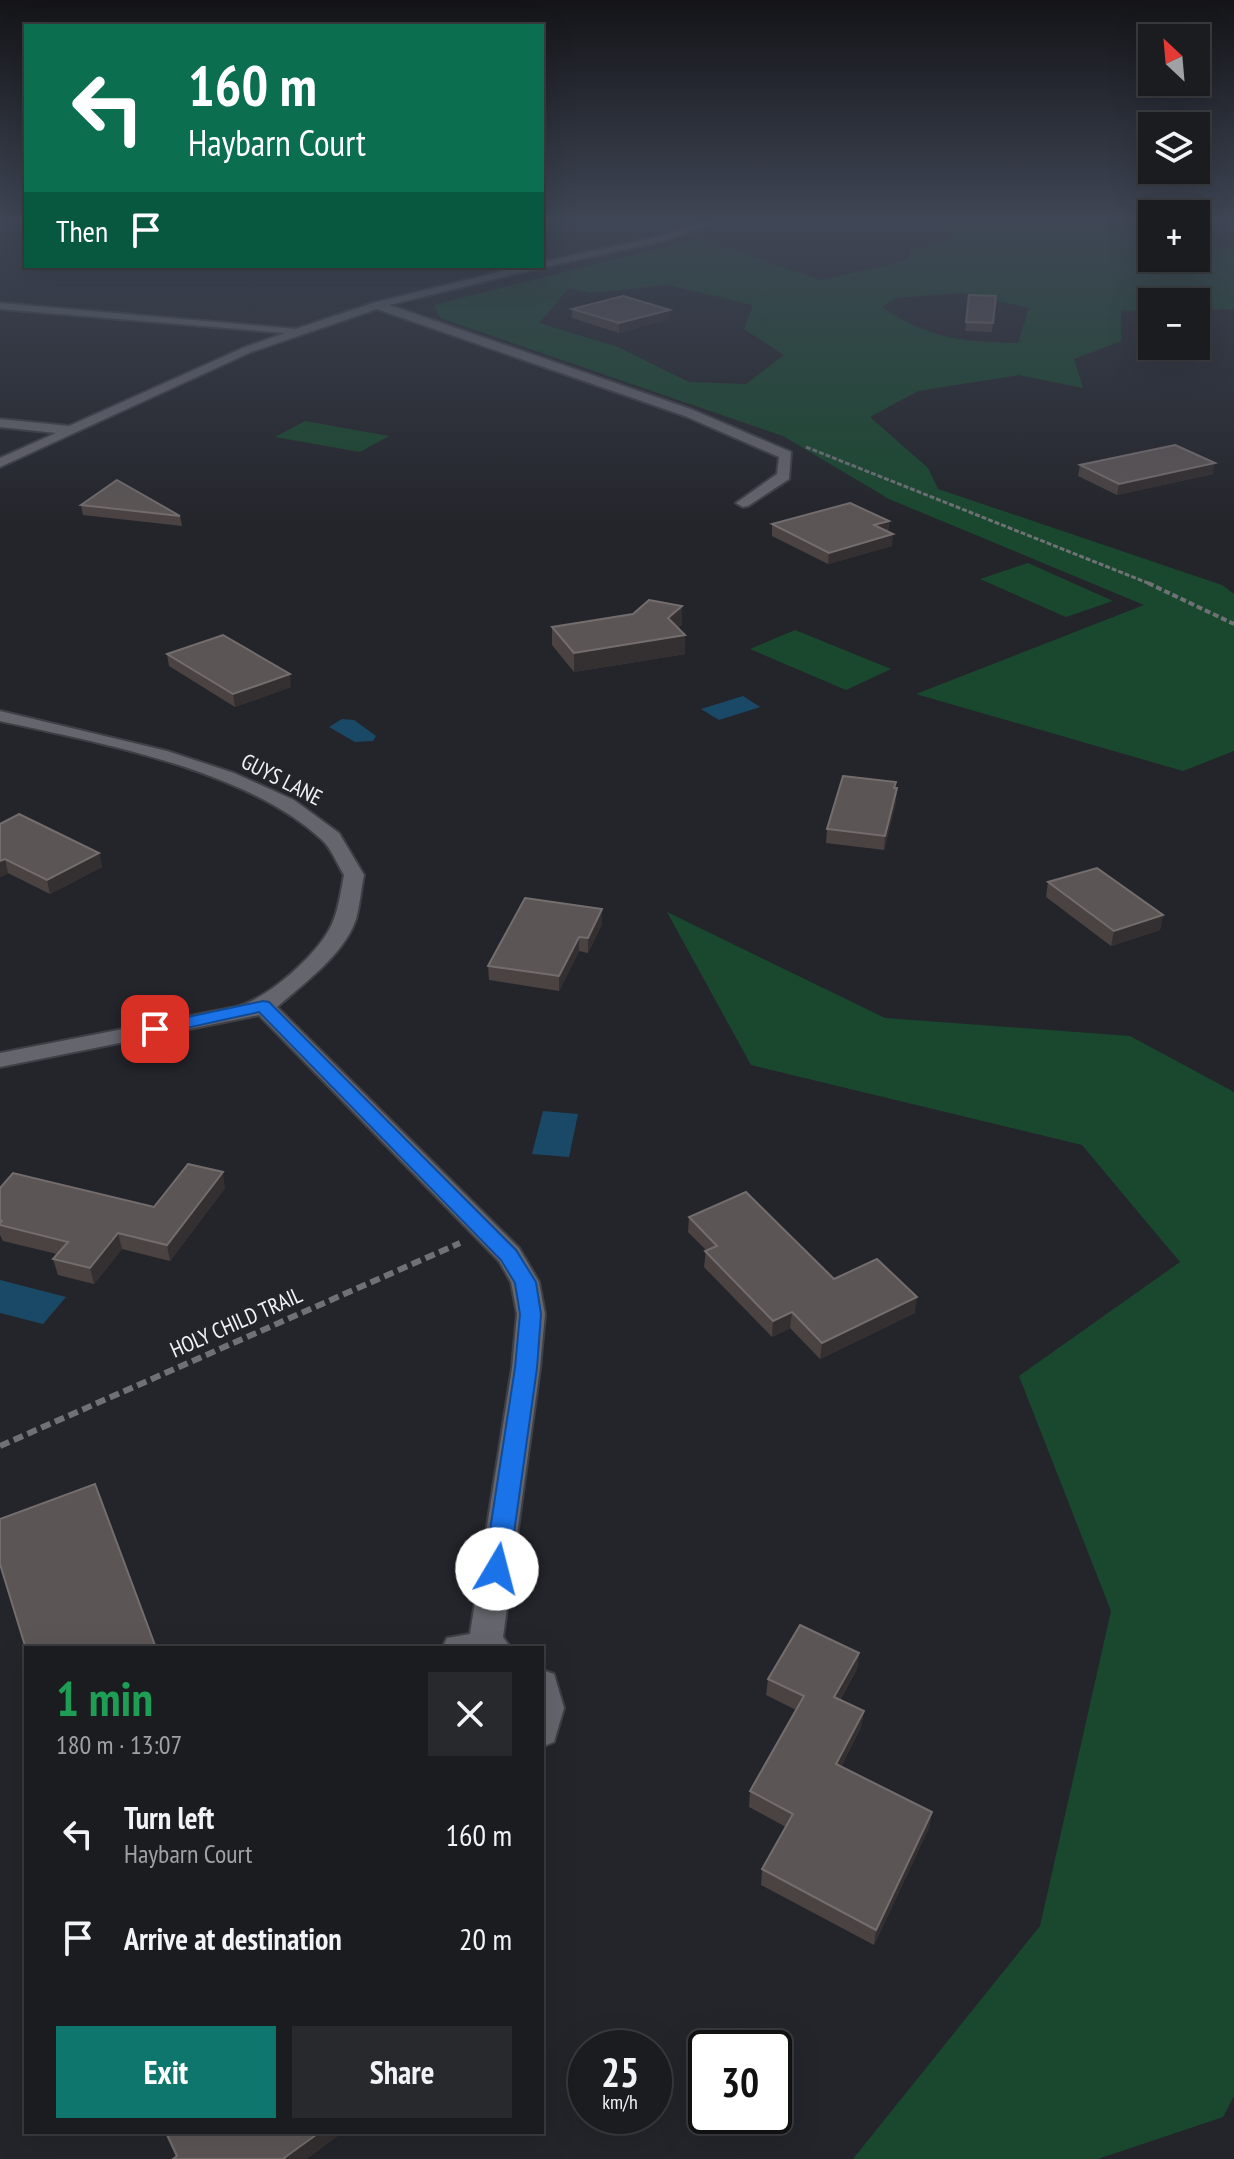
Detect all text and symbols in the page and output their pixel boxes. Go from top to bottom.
north arrow [1138,24,1210,96]
map controls [1138,24,1210,360]
text: 160 m [188,49,317,121]
icon: left [56,56,160,160]
button: layers [1138,112,1210,184]
text: Haybarn Court [188,119,366,166]
button: + [1138,200,1210,272]
icon: arrive [124,208,168,252]
text: Then [56,211,108,250]
button: − [1138,288,1210,360]
street label: GUYS LANE [237,747,327,811]
pin [121,995,189,1063]
icon: arrive [133,1007,177,1051]
street label: HOLY CHILD TRAIL [166,1280,306,1364]
position arrow [455,1527,539,1611]
text: 1 min [56,1667,153,1729]
button: close [428,1672,512,1756]
text: 180 m · 13:07 [56,1728,182,1761]
text: Turn left [124,1798,214,1837]
icon: left [56,1812,100,1856]
text: 160 m [446,1815,512,1854]
text: Haybarn Court [124,1837,252,1870]
icon: arrive [56,1916,100,1960]
text: Arrive at destination [124,1919,342,1958]
text: 20 m [459,1919,512,1958]
button: Exit [56,2026,276,2118]
button: Share [292,2026,512,2118]
speed limit sign: 30 [688,2030,792,2134]
text: 25 [601,2046,639,2098]
text: km/h [602,2089,638,2115]

